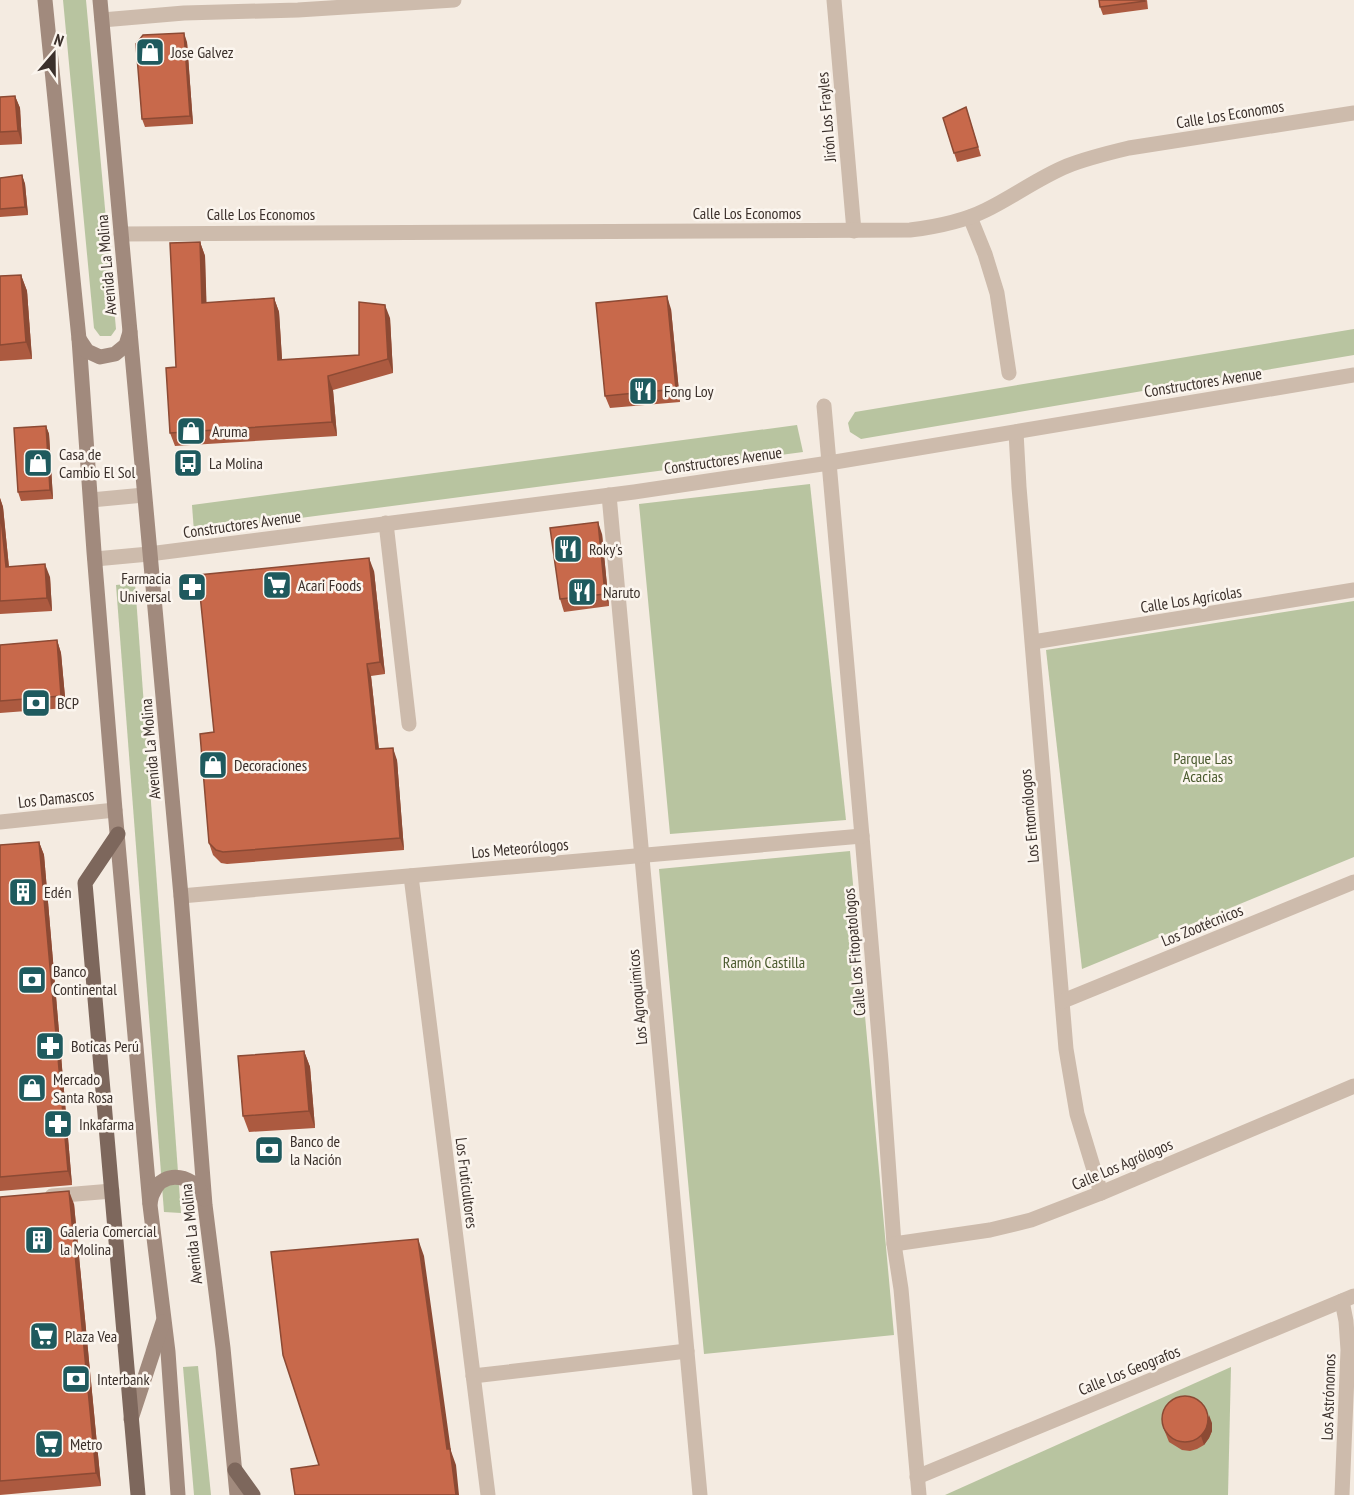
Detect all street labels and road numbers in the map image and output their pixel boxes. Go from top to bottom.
street label: Jirón Los Frayles [812,71,840,164]
street label: Calle Los Economos [1175,96,1285,132]
street label: Calle Los Economos [693,203,801,223]
street label: Calle Los Economos [207,204,315,224]
street label: Avenida La Molina [92,214,120,316]
street label: Constructores Avenue [1143,363,1263,401]
street label: Constructores Avenue [663,442,783,478]
street label: Constructores Avenue [182,506,302,542]
street label: Calle Los Agrícolas [1139,581,1243,617]
street label: Avenida La Molina [136,698,164,800]
street label: Los Entomólogos [1015,768,1043,864]
street label: Los Damascos [17,784,95,812]
street label: Los Meteorólogos [471,834,569,862]
street label: Calle Los Fitopatologos [838,887,870,1017]
street label: Los Zootécnicos [1158,900,1246,950]
street label: Los Agroquímicos [623,948,651,1046]
street label: Calle Los Agrólogos [1069,1134,1175,1194]
street label: Los Fruticultores [452,1136,482,1230]
street label: Avenida La Molina [176,1183,206,1285]
street label: Calle Los Geografos [1075,1341,1183,1399]
street label: Los Astrónomos [1316,1353,1340,1441]

